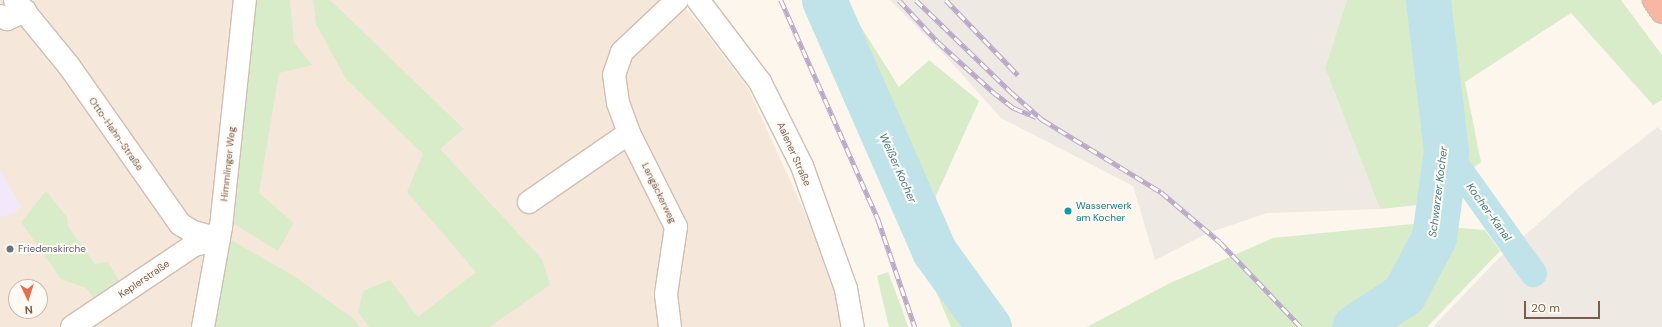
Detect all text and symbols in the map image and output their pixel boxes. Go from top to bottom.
street label: Otto-Hahn-Straße [86,95,146,173]
street label: Aalener Straße [775,120,813,188]
street label: Himmlinger Weg [218,126,238,202]
water label: Weißer Kocher [877,131,919,205]
water label: Schwarzer Kocher [1426,146,1450,238]
street label: Langäckerweg [639,161,679,225]
water label: Kocher-Kanal [1464,181,1514,243]
place label: Wasserwerk am Kocher [1076,199,1132,222]
marker: Wasserwerk am Kocher [1063,206,1073,216]
place label: Friedenskirche [18,243,86,255]
marker: Friedenskirche [5,244,15,254]
street label: Keplerstraße [116,258,172,300]
north arrow [8,279,48,319]
scale bar [1526,293,1602,319]
text: 20 m [1531,300,1560,316]
text: N [24,303,33,317]

